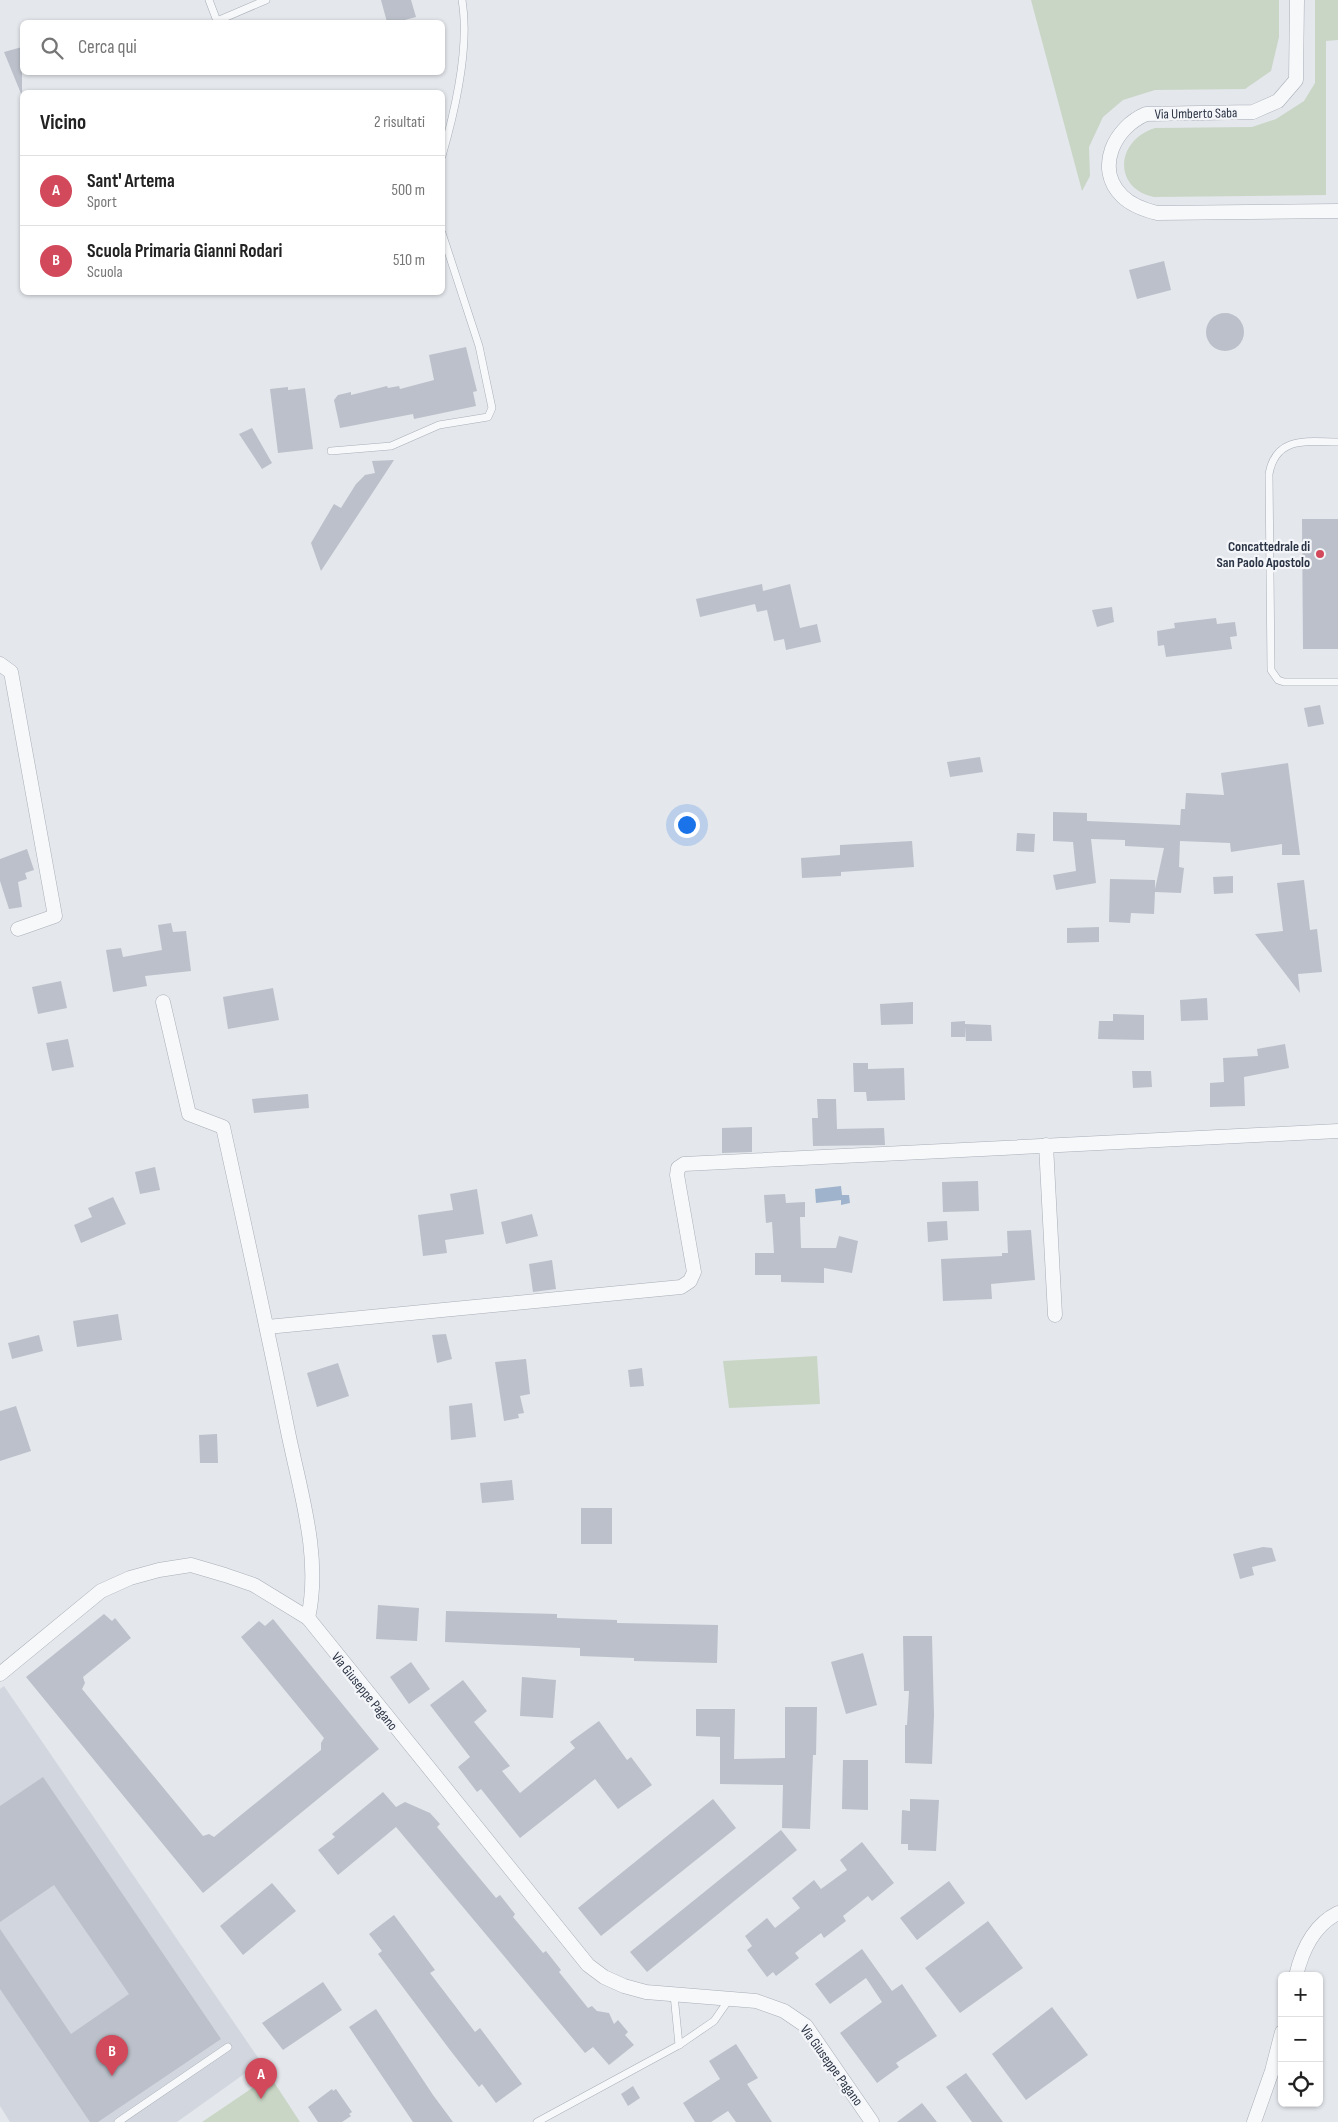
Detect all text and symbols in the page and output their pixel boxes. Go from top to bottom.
search box [20,20,445,75]
icon: search [38,34,66,62]
text: Cerca qui [78,36,137,59]
street label: Via Umberto Saba [1154,104,1238,123]
text: Vicino [40,110,86,135]
text: 2 risultati [374,113,425,132]
text: Sant' Artema [87,170,175,193]
text: A [52,181,60,200]
text: 500 m [391,181,425,200]
text: Sport [87,193,117,212]
text: Scuola Primaria Gianni Rodari [87,240,282,263]
text: B [52,251,60,270]
text: 510 m [393,251,425,270]
text: Scuola [87,263,123,282]
place label: Concattedrale di San Paolo Apostolo [1216,538,1310,571]
marker: Concattedrale di San Paolo Apostolo [1314,548,1326,560]
your location [674,812,700,838]
street label: Via Giuseppe Pagano [328,1649,401,1734]
map controls [1278,1972,1323,2107]
button: + [1278,1972,1323,2017]
button: − [1278,2017,1323,2062]
street label: Via Giuseppe Pagano [797,2022,867,2109]
pin: B [96,2035,128,2076]
pin: A [245,2058,277,2099]
button: locate [1278,2062,1323,2107]

